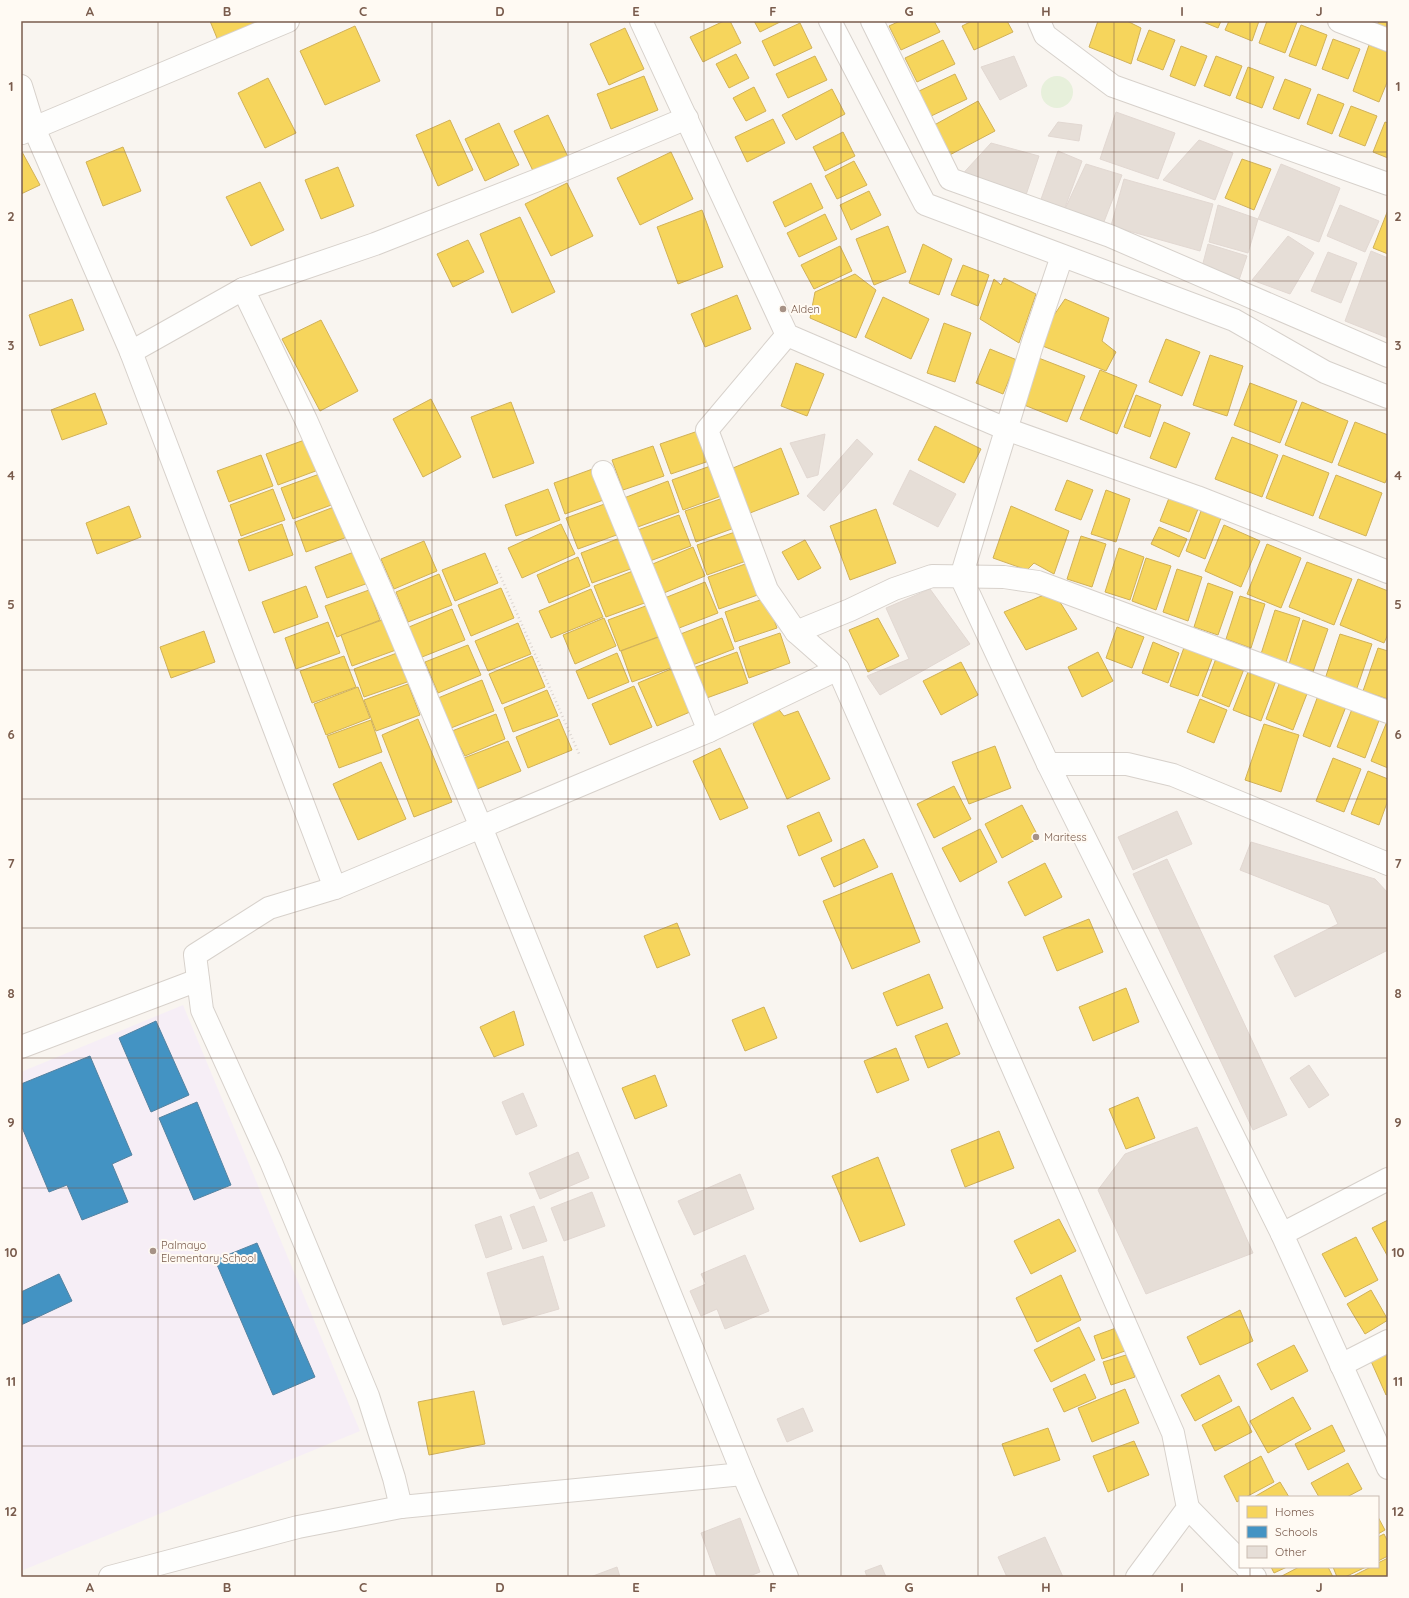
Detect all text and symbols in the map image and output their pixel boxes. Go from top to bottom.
text: A [86,3,95,19]
text: B [223,3,231,19]
text: C [359,3,367,19]
text: D [495,3,505,19]
text: E [632,3,640,19]
text: F [769,3,777,19]
text: G [904,3,914,19]
text: H [1041,3,1051,19]
text: I [1180,3,1184,19]
text: J [1315,3,1323,19]
text: 1 [8,78,14,94]
text: 1 [1395,78,1401,94]
text: 2 [7,208,15,224]
text: 2 [1394,208,1402,224]
place label: Alden [791,302,820,316]
marker: Alden [778,304,788,314]
text: 3 [8,337,15,353]
text: 3 [1395,337,1402,353]
text: 4 [7,467,15,483]
text: 4 [1394,467,1402,483]
text: 5 [7,596,15,612]
text: 5 [1394,596,1402,612]
text: 6 [7,726,15,742]
text: 6 [1394,726,1402,742]
place label: Maritess [1044,830,1087,844]
marker: Maritess [1031,832,1041,842]
text: 7 [7,855,15,871]
text: 7 [1394,855,1402,871]
text: 8 [7,985,15,1001]
text: 8 [1394,985,1402,1001]
text: 9 [7,1114,15,1130]
text: 9 [1394,1114,1402,1130]
place label: Palmayo Elementary School [161,1238,256,1265]
text: 10 [4,1244,18,1260]
text: 10 [1391,1244,1405,1260]
marker: Palmayo Elementary School [148,1246,158,1256]
text: 11 [6,1373,16,1389]
text: 11 [1393,1373,1403,1389]
legend [1239,1496,1379,1568]
text: 12 [5,1503,17,1519]
text: 12 [1392,1503,1404,1519]
text: Homes [1275,1504,1315,1519]
text: Schools [1275,1524,1318,1539]
text: Other [1275,1544,1307,1559]
text: A [86,1579,95,1595]
text: B [223,1579,231,1595]
text: C [359,1579,367,1595]
text: D [495,1579,505,1595]
text: E [632,1579,640,1595]
text: F [769,1579,777,1595]
text: G [904,1579,914,1595]
text: H [1041,1579,1051,1595]
text: I [1180,1579,1184,1595]
text: J [1315,1579,1323,1595]

